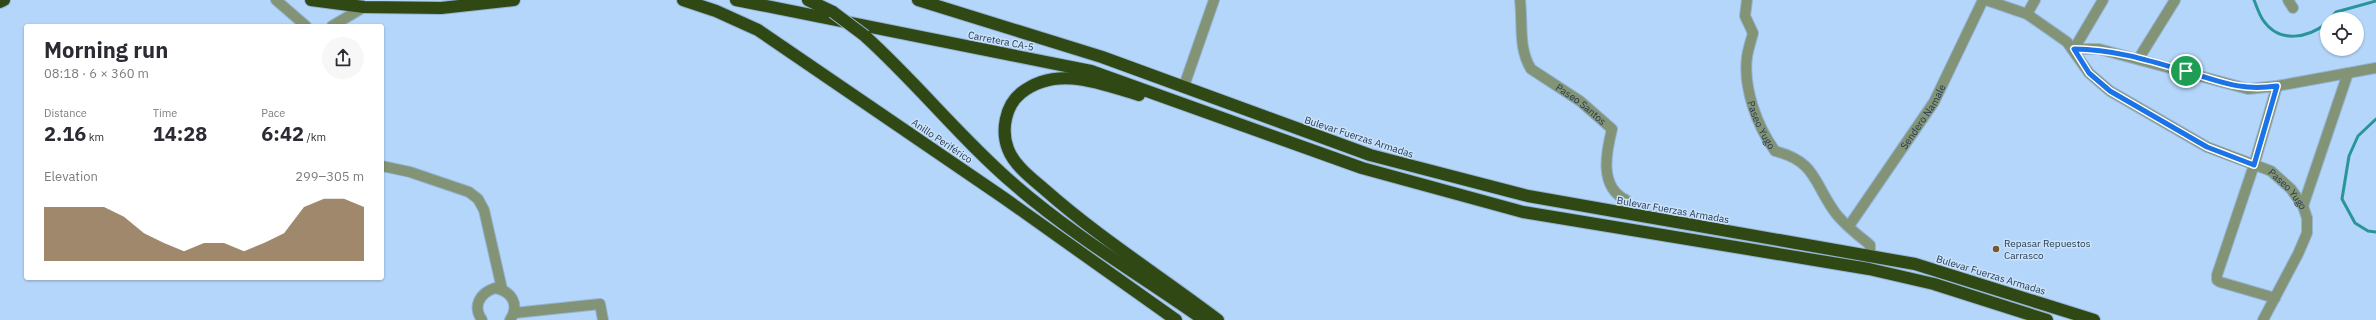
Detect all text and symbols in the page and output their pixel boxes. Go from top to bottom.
map controls [2320,12,2364,56]
button: locate [2320,12,2364,56]
street label: Carretera CA-5 [967,28,1035,54]
text: Morning run [44,35,168,64]
button: share [322,37,364,79]
pin [2169,54,2203,88]
icon: arrive [2175,60,2197,82]
text: 08:18 · 6 × 360 m [44,65,149,82]
street label: Paseo Santos [1553,81,1609,128]
street label: Sendero Namale [1897,82,1948,152]
street label: Paseo Yugo [1745,99,1778,152]
text: Distance [44,106,87,120]
text: Time [153,106,177,120]
text: Pace [261,106,285,120]
street label: Bulevar Fuerzas Armadas [1303,113,1415,161]
street label: Anillo Periférico [909,116,975,166]
text: 2.16 [44,120,86,147]
text: 14:28 [153,120,207,147]
text: 6:42 [261,120,304,147]
text: km [86,130,104,144]
text: /km [304,130,326,144]
street label: Paseo Yugo [2266,165,2310,211]
text: Elevation [44,168,98,185]
text: 299–305 m [295,168,364,185]
street label: Bulevar Fuerzas Armadas [1616,194,1730,226]
place label: Repasar Repuestos Carrasco [2004,237,2091,262]
marker: Repasar Repuestos Carrasco [1991,244,2001,254]
street label: Bulevar Fuerzas Armadas [1935,252,2048,298]

